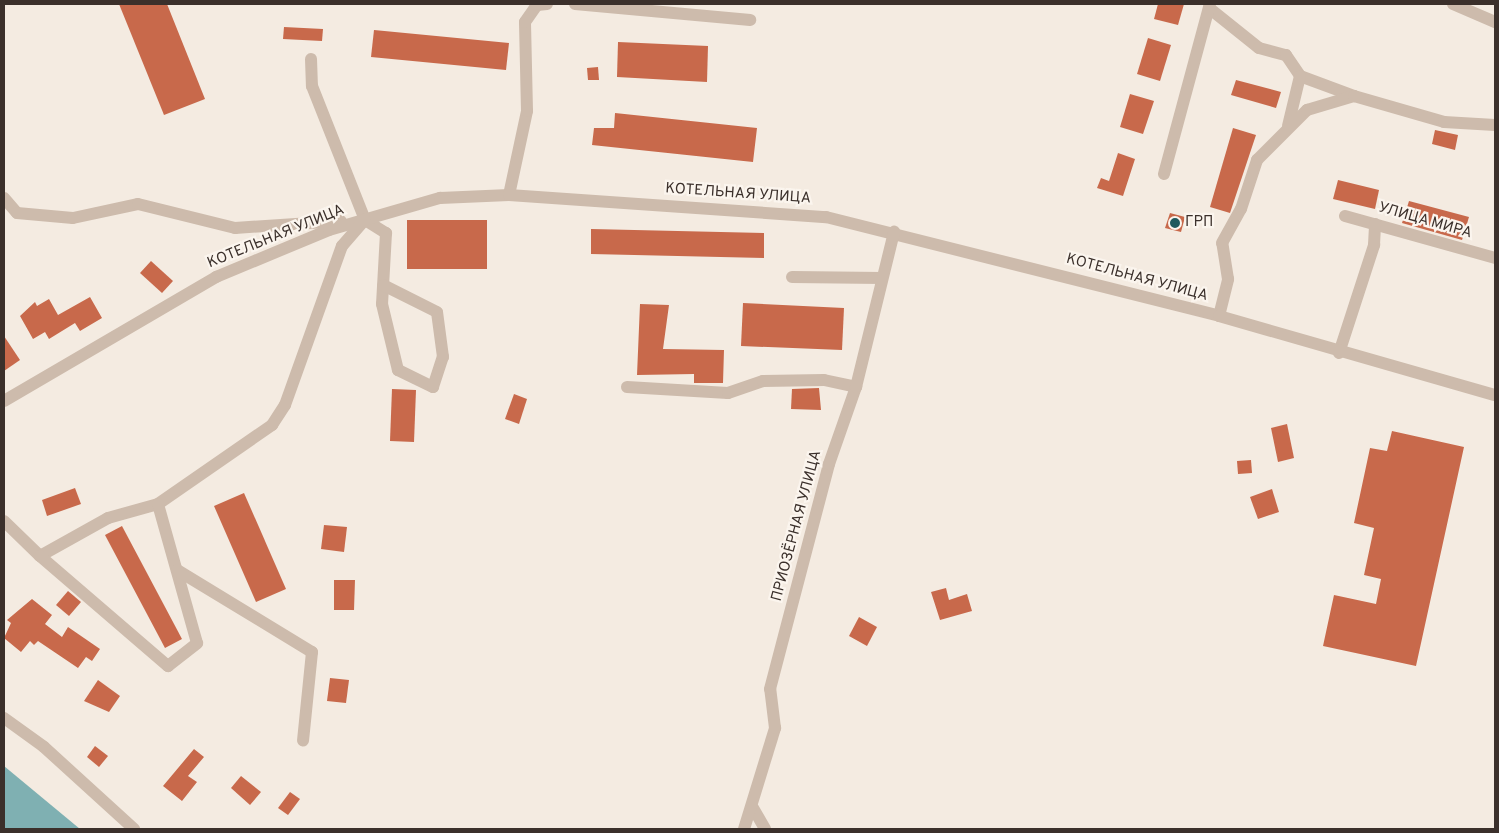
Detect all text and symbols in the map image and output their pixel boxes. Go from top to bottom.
street label: КОТЕЛЬНАЯ УЛИЦА [665,180,811,208]
street label: УЛИЦА МИРА [1376,199,1474,243]
street label: КОТЕЛЬНАЯ УЛИЦА [205,201,347,273]
place label: ГРП [1185,214,1213,232]
marker: ГРП [1169,217,1181,229]
street label: КОТЕЛЬНАЯ УЛИЦА [1064,250,1210,306]
street label: ПРИОЗЁРНАЯ УЛИЦА [768,449,826,603]

